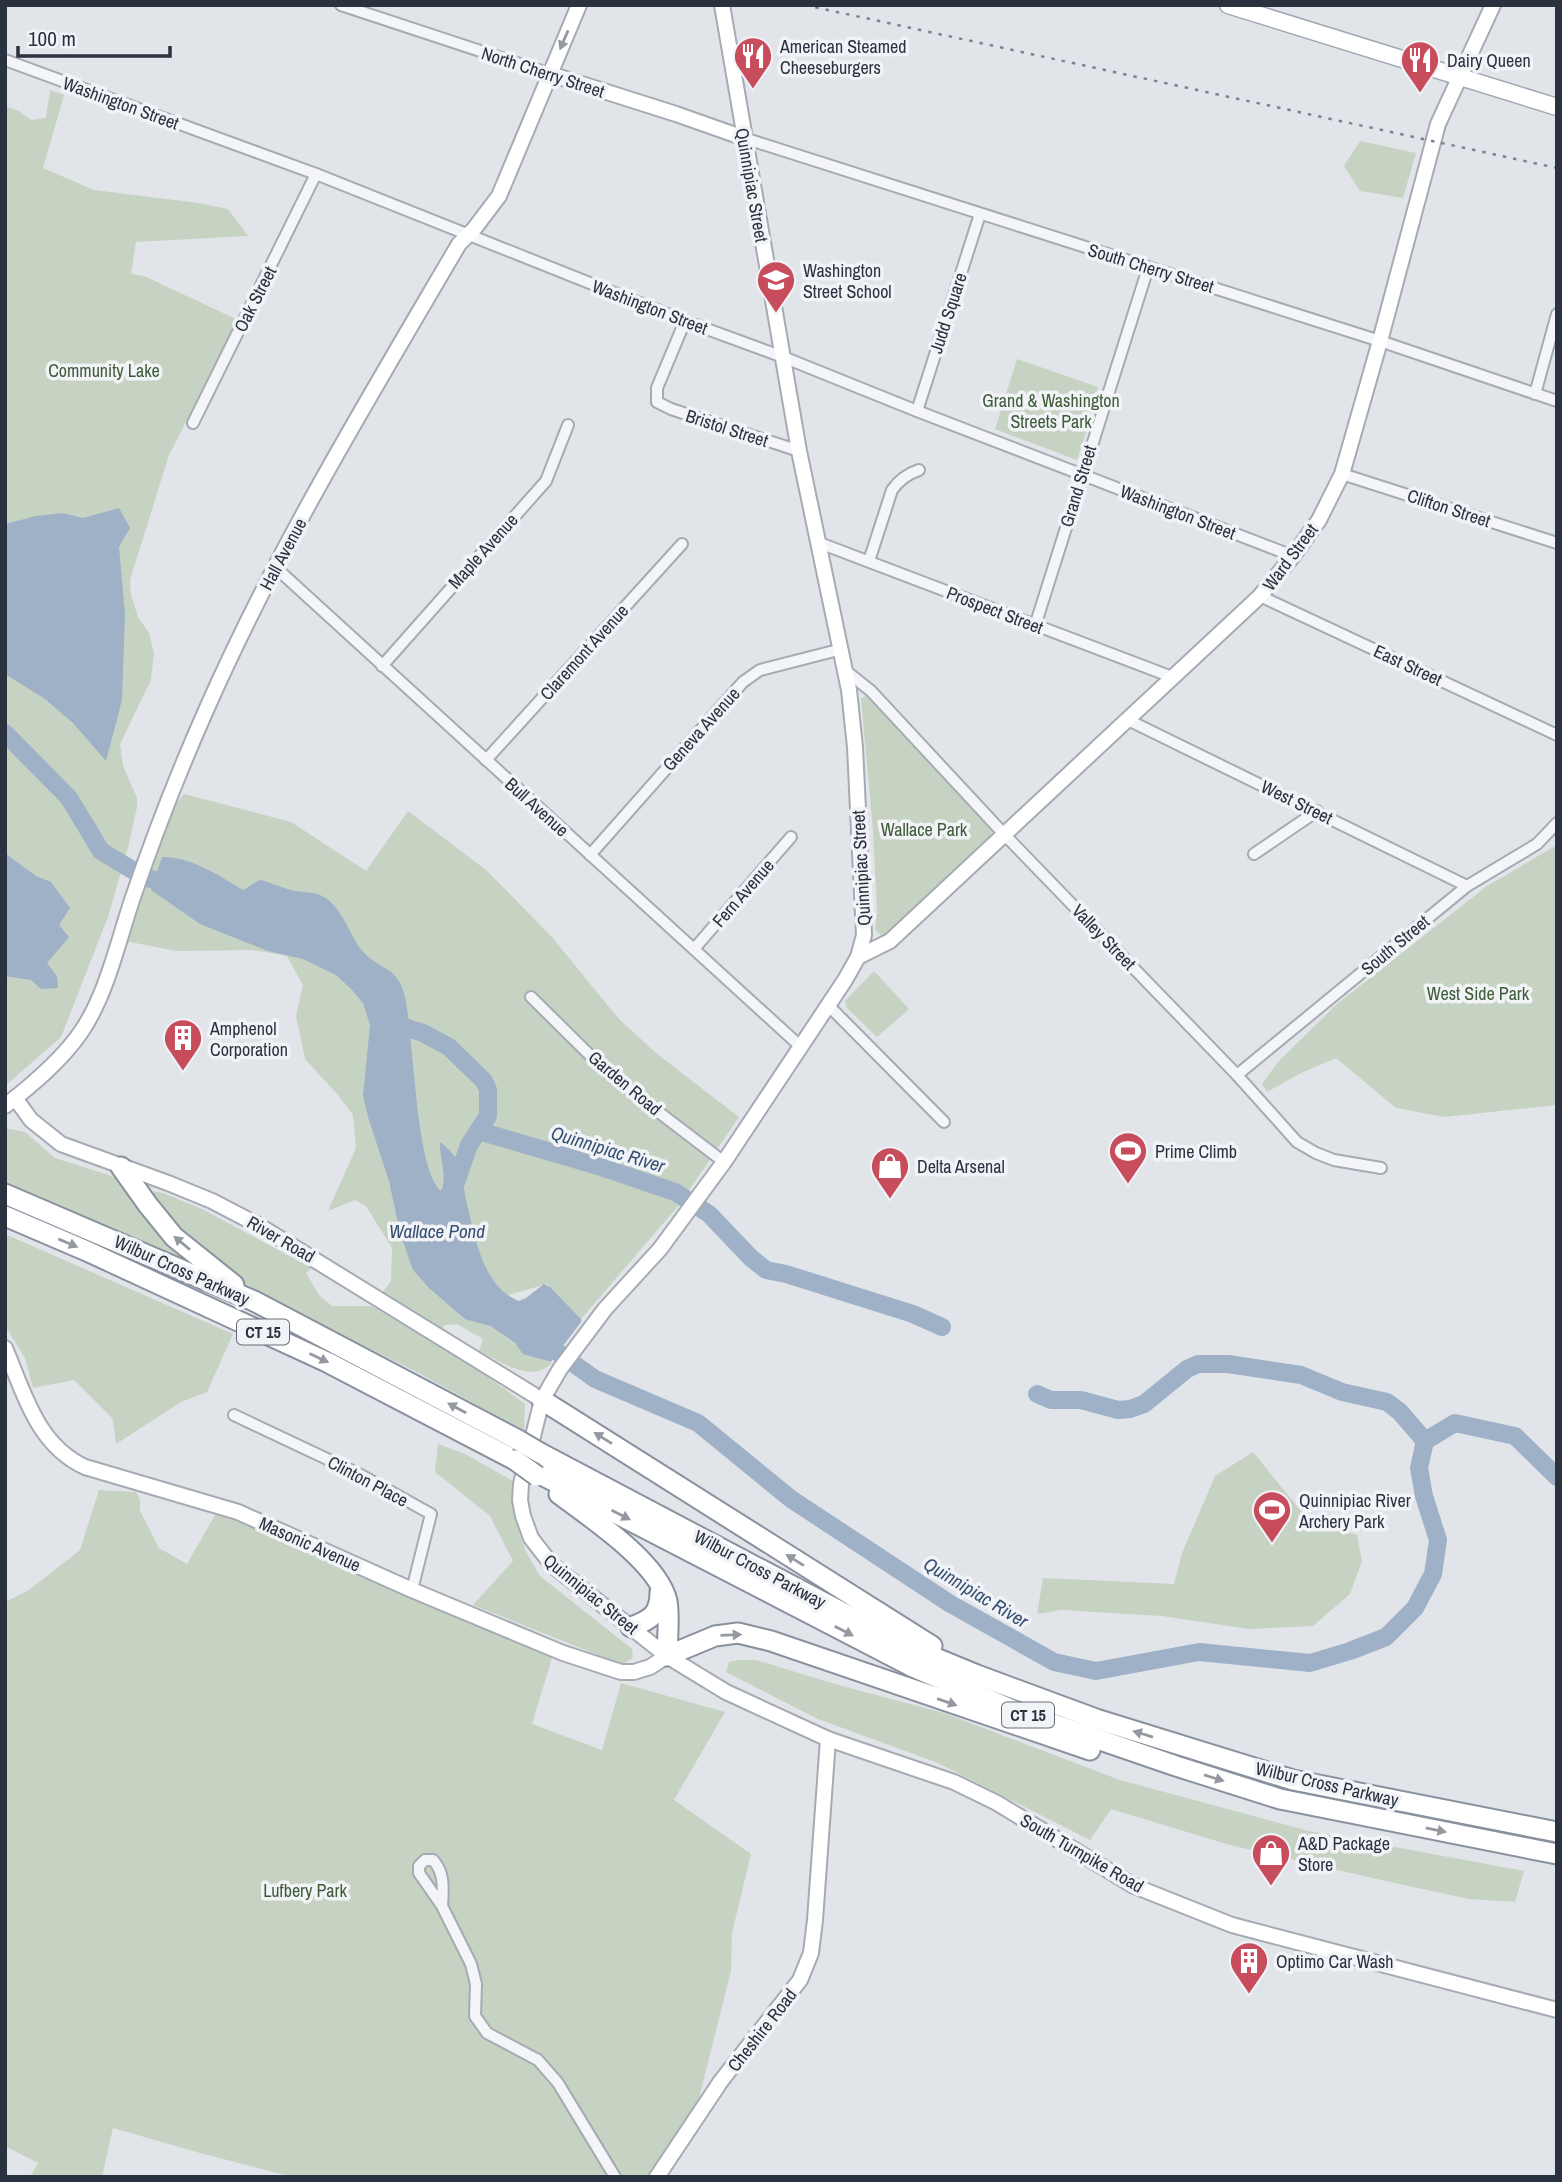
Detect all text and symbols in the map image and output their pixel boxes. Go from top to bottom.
scale bar [18,14,170,58]
text: 100 m [28,24,76,53]
one-way arrow [558,30,570,50]
place label: American Steamed Cheeseburgers [779,34,906,80]
restaurant icon: American Steamed Cheeseburgers [732,35,774,90]
restaurant icon: Dairy Queen [1399,39,1441,94]
street label: North Cherry Street [478,40,608,104]
place label: Dairy Queen [1447,48,1531,73]
street label: Washington Street [60,70,182,136]
street label: Quinnipiac Street [730,126,774,244]
street label: South Cherry Street [1085,237,1217,299]
place label: Washington Street School [803,258,892,304]
school or university icon: Washington Street School [755,259,797,314]
street label: Oak Street [228,262,282,336]
street label: Judd Square [923,269,973,357]
street label: Washington Street [589,274,711,340]
park label: Community Lake [48,358,160,383]
park label: Grand & Washington Streets Park [982,388,1120,434]
street label: Bristol Street [683,403,771,453]
street label: Grand Street [1054,442,1102,530]
street label: Washington Street [1117,479,1239,545]
street label: Clifton Street [1404,483,1494,533]
street label: Maple Avenue [442,508,524,594]
street label: Hall Avenue [254,513,312,595]
street label: Ward Street [1256,518,1324,596]
street label: Prospect Street [943,580,1047,640]
street label: Claremont Avenue [534,599,634,705]
street label: East Street [1370,638,1446,692]
street label: Geneva Avenue [657,682,745,776]
street label: Bull Avenue [500,772,574,842]
street label: West Street [1257,774,1337,830]
street label: Quinnipiac Street [845,810,877,926]
park label: Wallace Park [881,817,968,842]
street label: Fern Avenue [706,854,780,932]
street label: Valley Street [1066,899,1142,975]
street label: South Street [1356,909,1434,981]
park label: West Side Park [1427,981,1530,1006]
place label: Amphenol Corporation [209,1016,288,1062]
building icon: Amphenol Corporation [162,1017,204,1072]
street label: Garden Road [583,1045,667,1121]
water label: Quinnipiac River [548,1119,669,1179]
sports icon: Prime Climb [1107,1130,1149,1185]
place label: Prime Climb [1155,1139,1237,1164]
shop icon: Delta Arsenal [869,1145,911,1200]
place label: Delta Arsenal [917,1154,1005,1179]
street label: River Road [242,1210,320,1268]
water label: Wallace Pond [389,1218,485,1244]
street label: Wilbur Cross Parkway [110,1229,254,1311]
one-way arrow [173,1236,190,1251]
one-way arrow [58,1237,78,1249]
road number: CT 15 [237,1320,289,1344]
one-way arrow [309,1353,330,1364]
one-way arrow [447,1402,467,1414]
one-way arrow [594,1431,612,1445]
street label: Clinton Place [323,1449,413,1513]
place label: Quinnipiac River Archery Park [1298,1488,1411,1534]
sports icon: Quinnipiac River Archery Park [1251,1489,1293,1544]
one-way arrow [611,1509,631,1521]
street label: Masonic Avenue [255,1510,365,1578]
street label: Wilbur Cross Parkway [690,1524,831,1615]
street label: Quinnipiac Street [538,1548,644,1640]
water label: Quinnipiac River [919,1551,1034,1634]
one-way arrow [786,1553,805,1566]
one-way arrow [834,1626,854,1637]
one-way arrow [720,1629,742,1640]
one-way arrow [937,1697,958,1708]
road number: CT 15 [1002,1702,1054,1728]
one-way arrow [1133,1728,1154,1739]
street label: Wilbur Cross Parkway [1253,1755,1402,1813]
one-way arrow [1204,1773,1225,1784]
street label: South Turnpike Road [1016,1807,1148,1899]
one-way arrow [1425,1824,1447,1835]
place label: A&D Package Store [1297,1831,1390,1877]
shop icon: A&D Package Store [1250,1832,1292,1887]
park label: Lufbery Park [263,1878,347,1903]
building icon: Optimo Car Wash [1228,1940,1270,1995]
place label: Optimo Car Wash [1276,1949,1394,1974]
street label: Cheshire Road [722,1983,802,2077]

